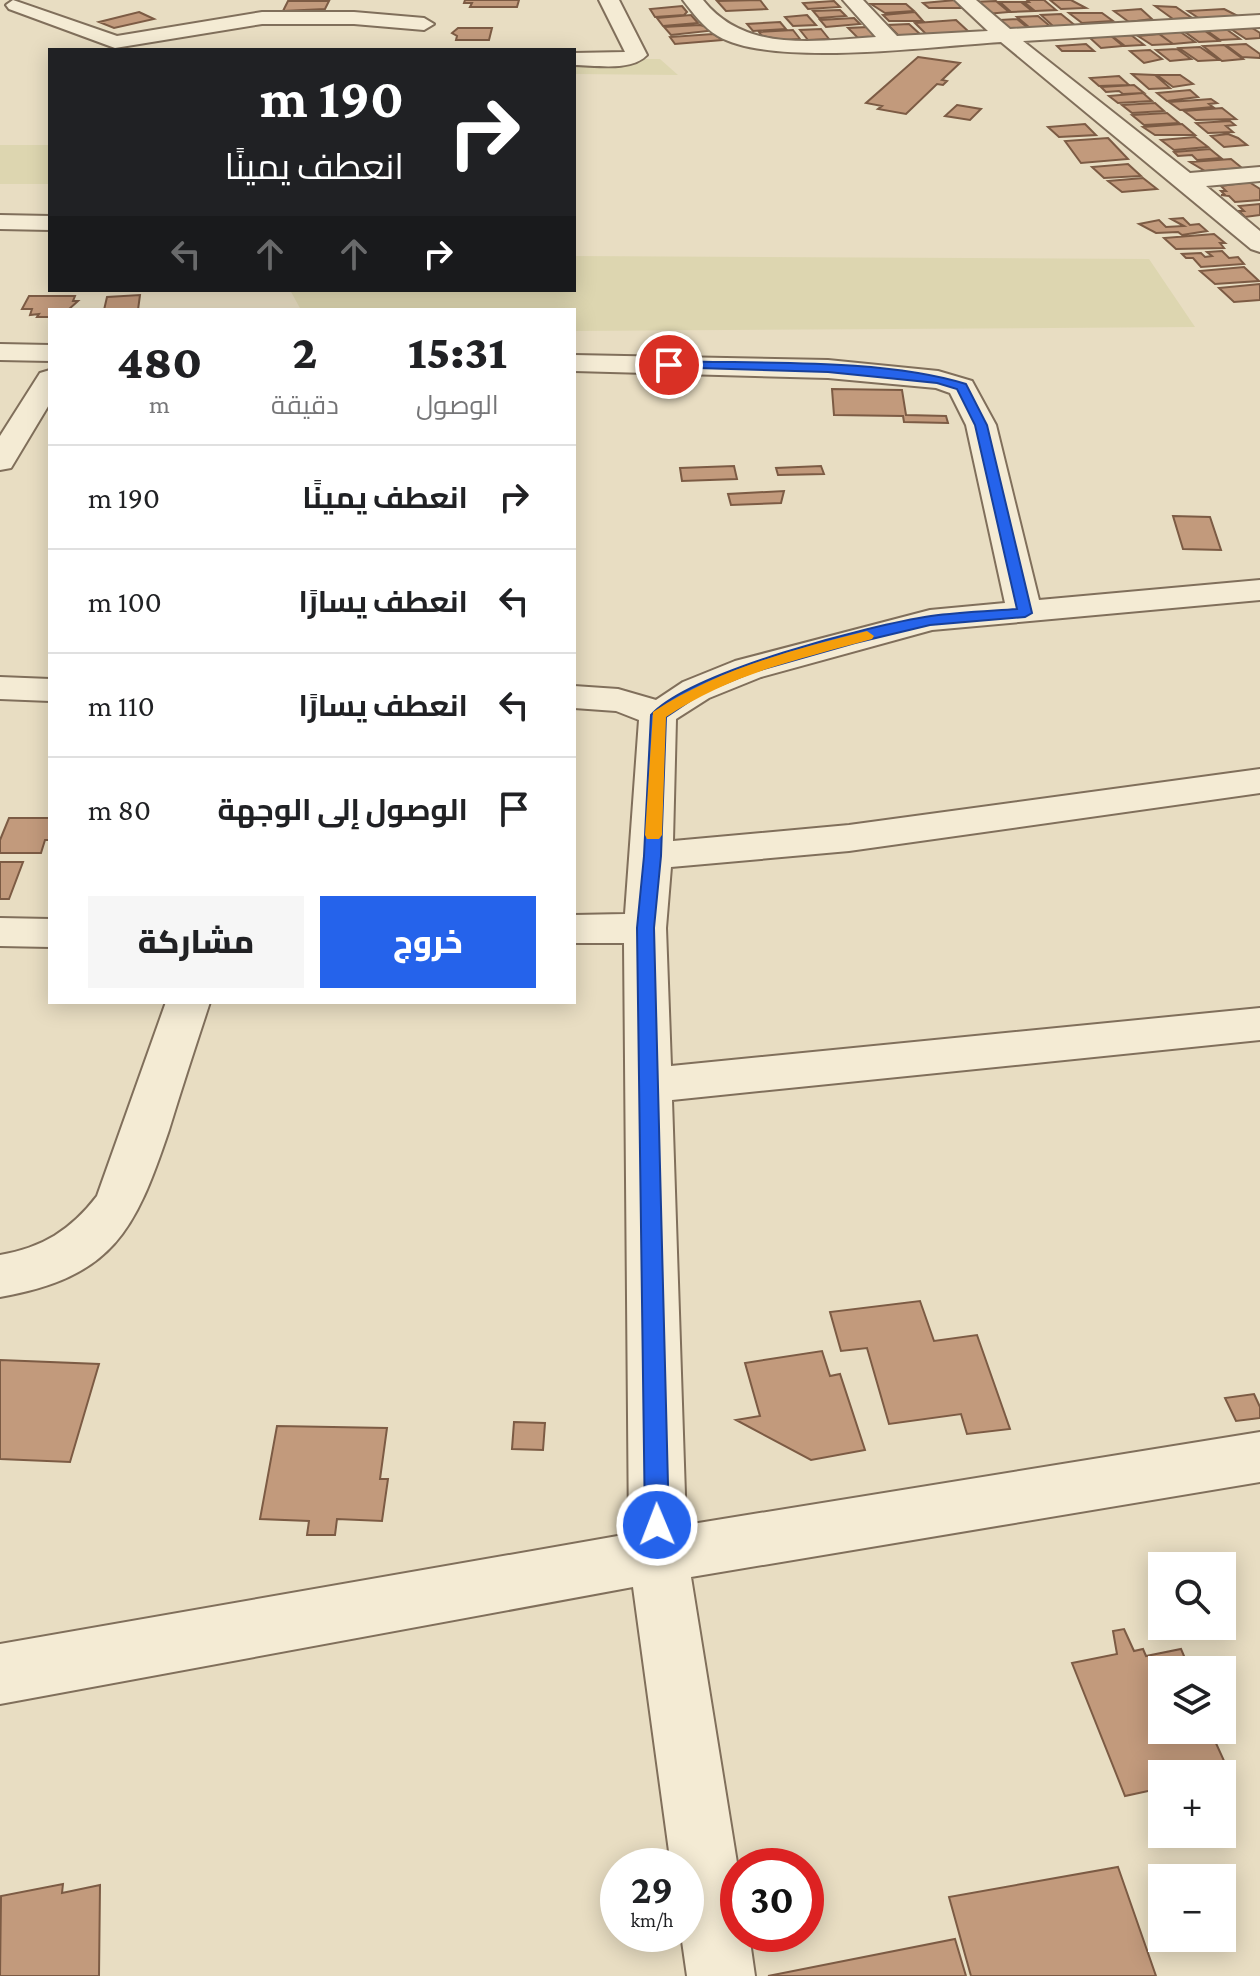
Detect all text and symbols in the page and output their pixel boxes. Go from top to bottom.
text: 190 m [260,67,404,129]
icon: right [432,80,536,184]
text: انعطف يمينًا [224,147,404,187]
icon: left [164,232,208,276]
icon: ahead [248,232,292,276]
icon: ahead [332,232,376,276]
icon: right [416,232,460,276]
text: 2 [292,325,317,378]
text: 15:31 [408,325,507,378]
pin [635,331,703,399]
text: 480 [117,335,202,388]
icon: arrive [647,343,691,387]
text: m [149,390,170,419]
text: دقيقة [271,391,339,420]
text: الوصول [416,391,499,420]
icon: right [492,475,536,519]
text: 190 m [88,481,160,514]
text: انعطف يمينًا [302,481,468,514]
icon: left [492,579,536,623]
text: 100 m [88,585,162,618]
text: انعطف يسارًا [299,585,468,618]
icon: left [492,683,536,727]
text: 110 m [88,689,155,722]
text: انعطف يسارًا [299,689,468,722]
icon: arrive [492,787,536,831]
text: 80 m [88,793,151,826]
text: الوصول إلى الوجهة [217,793,468,826]
button: مشاركة [88,896,304,988]
button: خروج [320,896,536,988]
position arrow [615,1483,699,1567]
map controls [1148,1552,1236,1952]
button: search [1148,1552,1236,1640]
button: layers [1148,1656,1236,1744]
button: + [1148,1760,1236,1848]
speed limit sign: 30 [720,1848,824,1952]
button: − [1148,1864,1236,1952]
text: 29 [631,1867,673,1912]
text: km/h [630,1909,674,1931]

